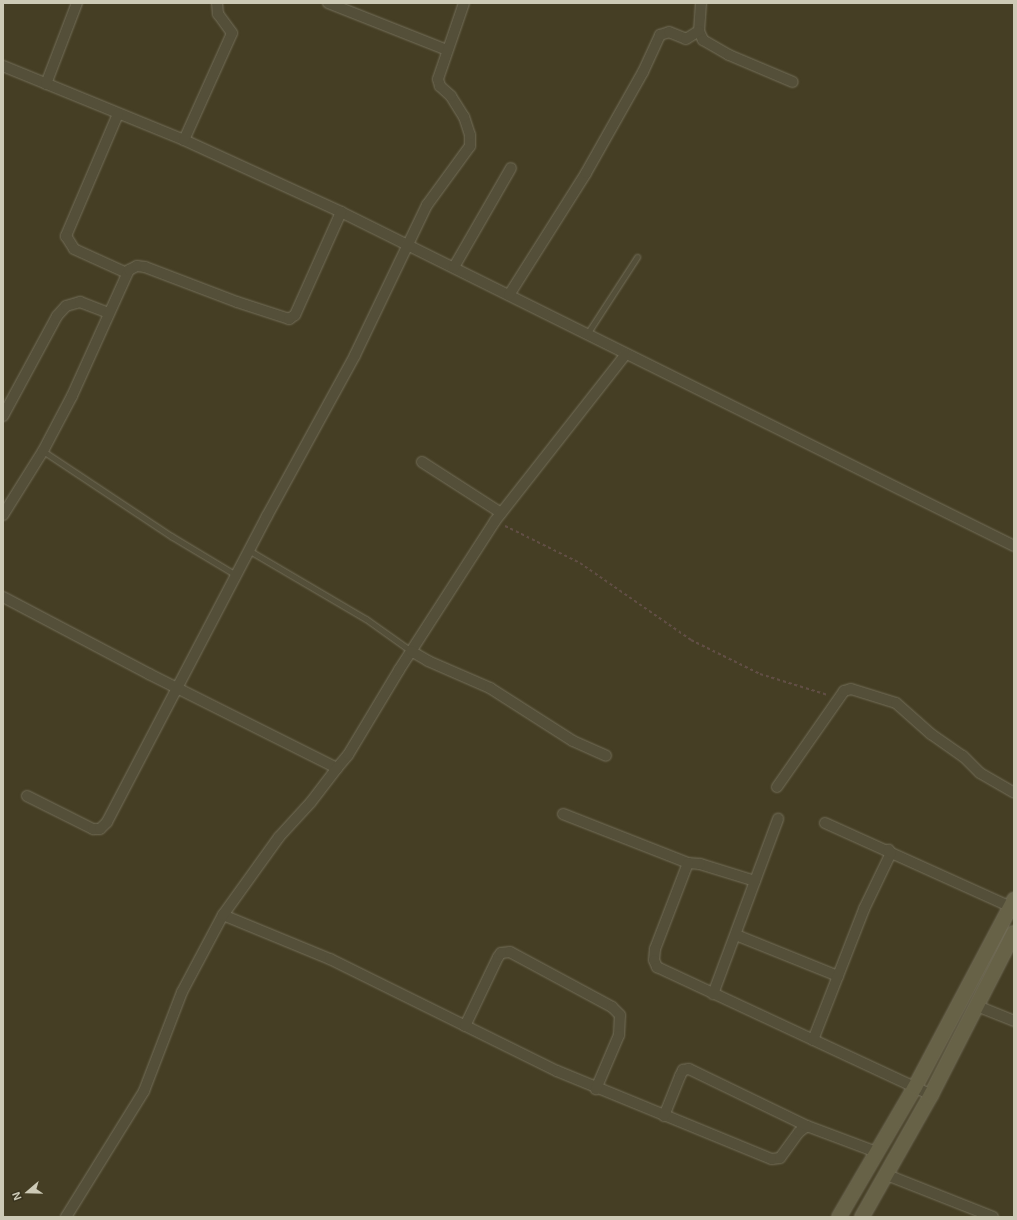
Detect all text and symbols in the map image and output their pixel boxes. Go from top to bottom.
north arrow [8,1172,48,1212]
text: N [10,1190,24,1202]

